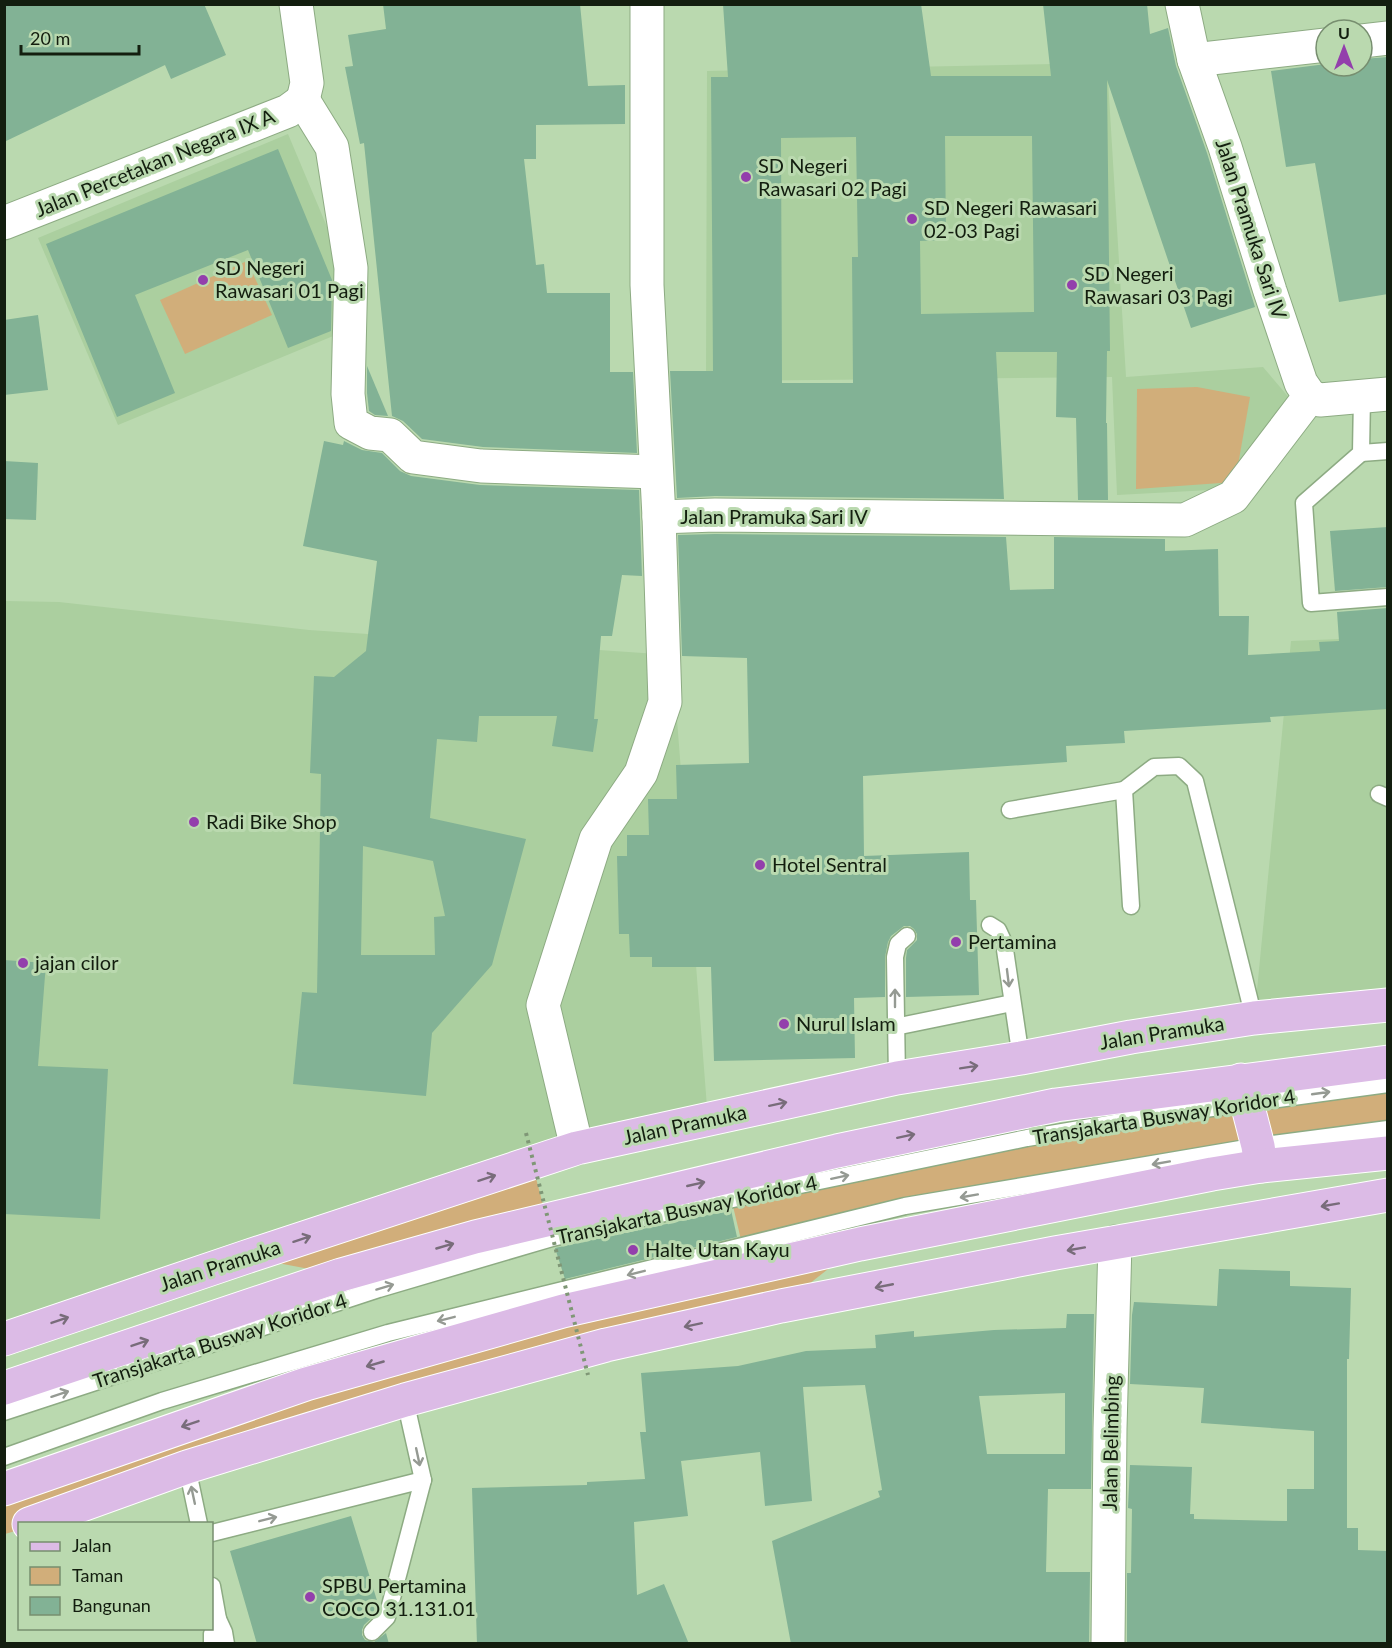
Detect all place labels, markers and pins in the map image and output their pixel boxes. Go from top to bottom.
place label: SD Negeri Rawasari 02 Pagi [758,153,907,200]
marker: SD Negeri Rawasari 02 Pagi [739,170,753,184]
place label: SD Negeri Rawasari 02-03 Pagi [924,195,1097,242]
marker: SD Negeri Rawasari 02-03 Pagi [905,212,919,226]
place label: SD Negeri Rawasari 01 Pagi [215,255,364,302]
place label: SD Negeri Rawasari 03 Pagi [1084,261,1233,308]
marker: SD Negeri Rawasari 01 Pagi [196,273,210,287]
marker: SD Negeri Rawasari 03 Pagi [1065,278,1079,292]
place label: Radi Bike Shop [206,809,337,833]
marker: Radi Bike Shop [187,815,201,829]
place label: Hotel Sentral [772,852,887,876]
marker: Hotel Sentral [753,858,767,872]
place label: Pertamina [968,929,1057,953]
marker: Pertamina [949,935,963,949]
place label: jajan cilor [34,950,119,974]
marker: jajan cilor [16,956,30,970]
place label: Nurul Islam [796,1011,896,1035]
marker: Nurul Islam [777,1017,791,1031]
place label: Halte Utan Kayu [645,1237,790,1261]
marker: Halte Utan Kayu [626,1243,640,1257]
place label: SPBU Pertamina COCO 31.131.01 [322,1573,476,1620]
marker: SPBU Pertamina COCO 31.131.01 [303,1590,317,1604]

